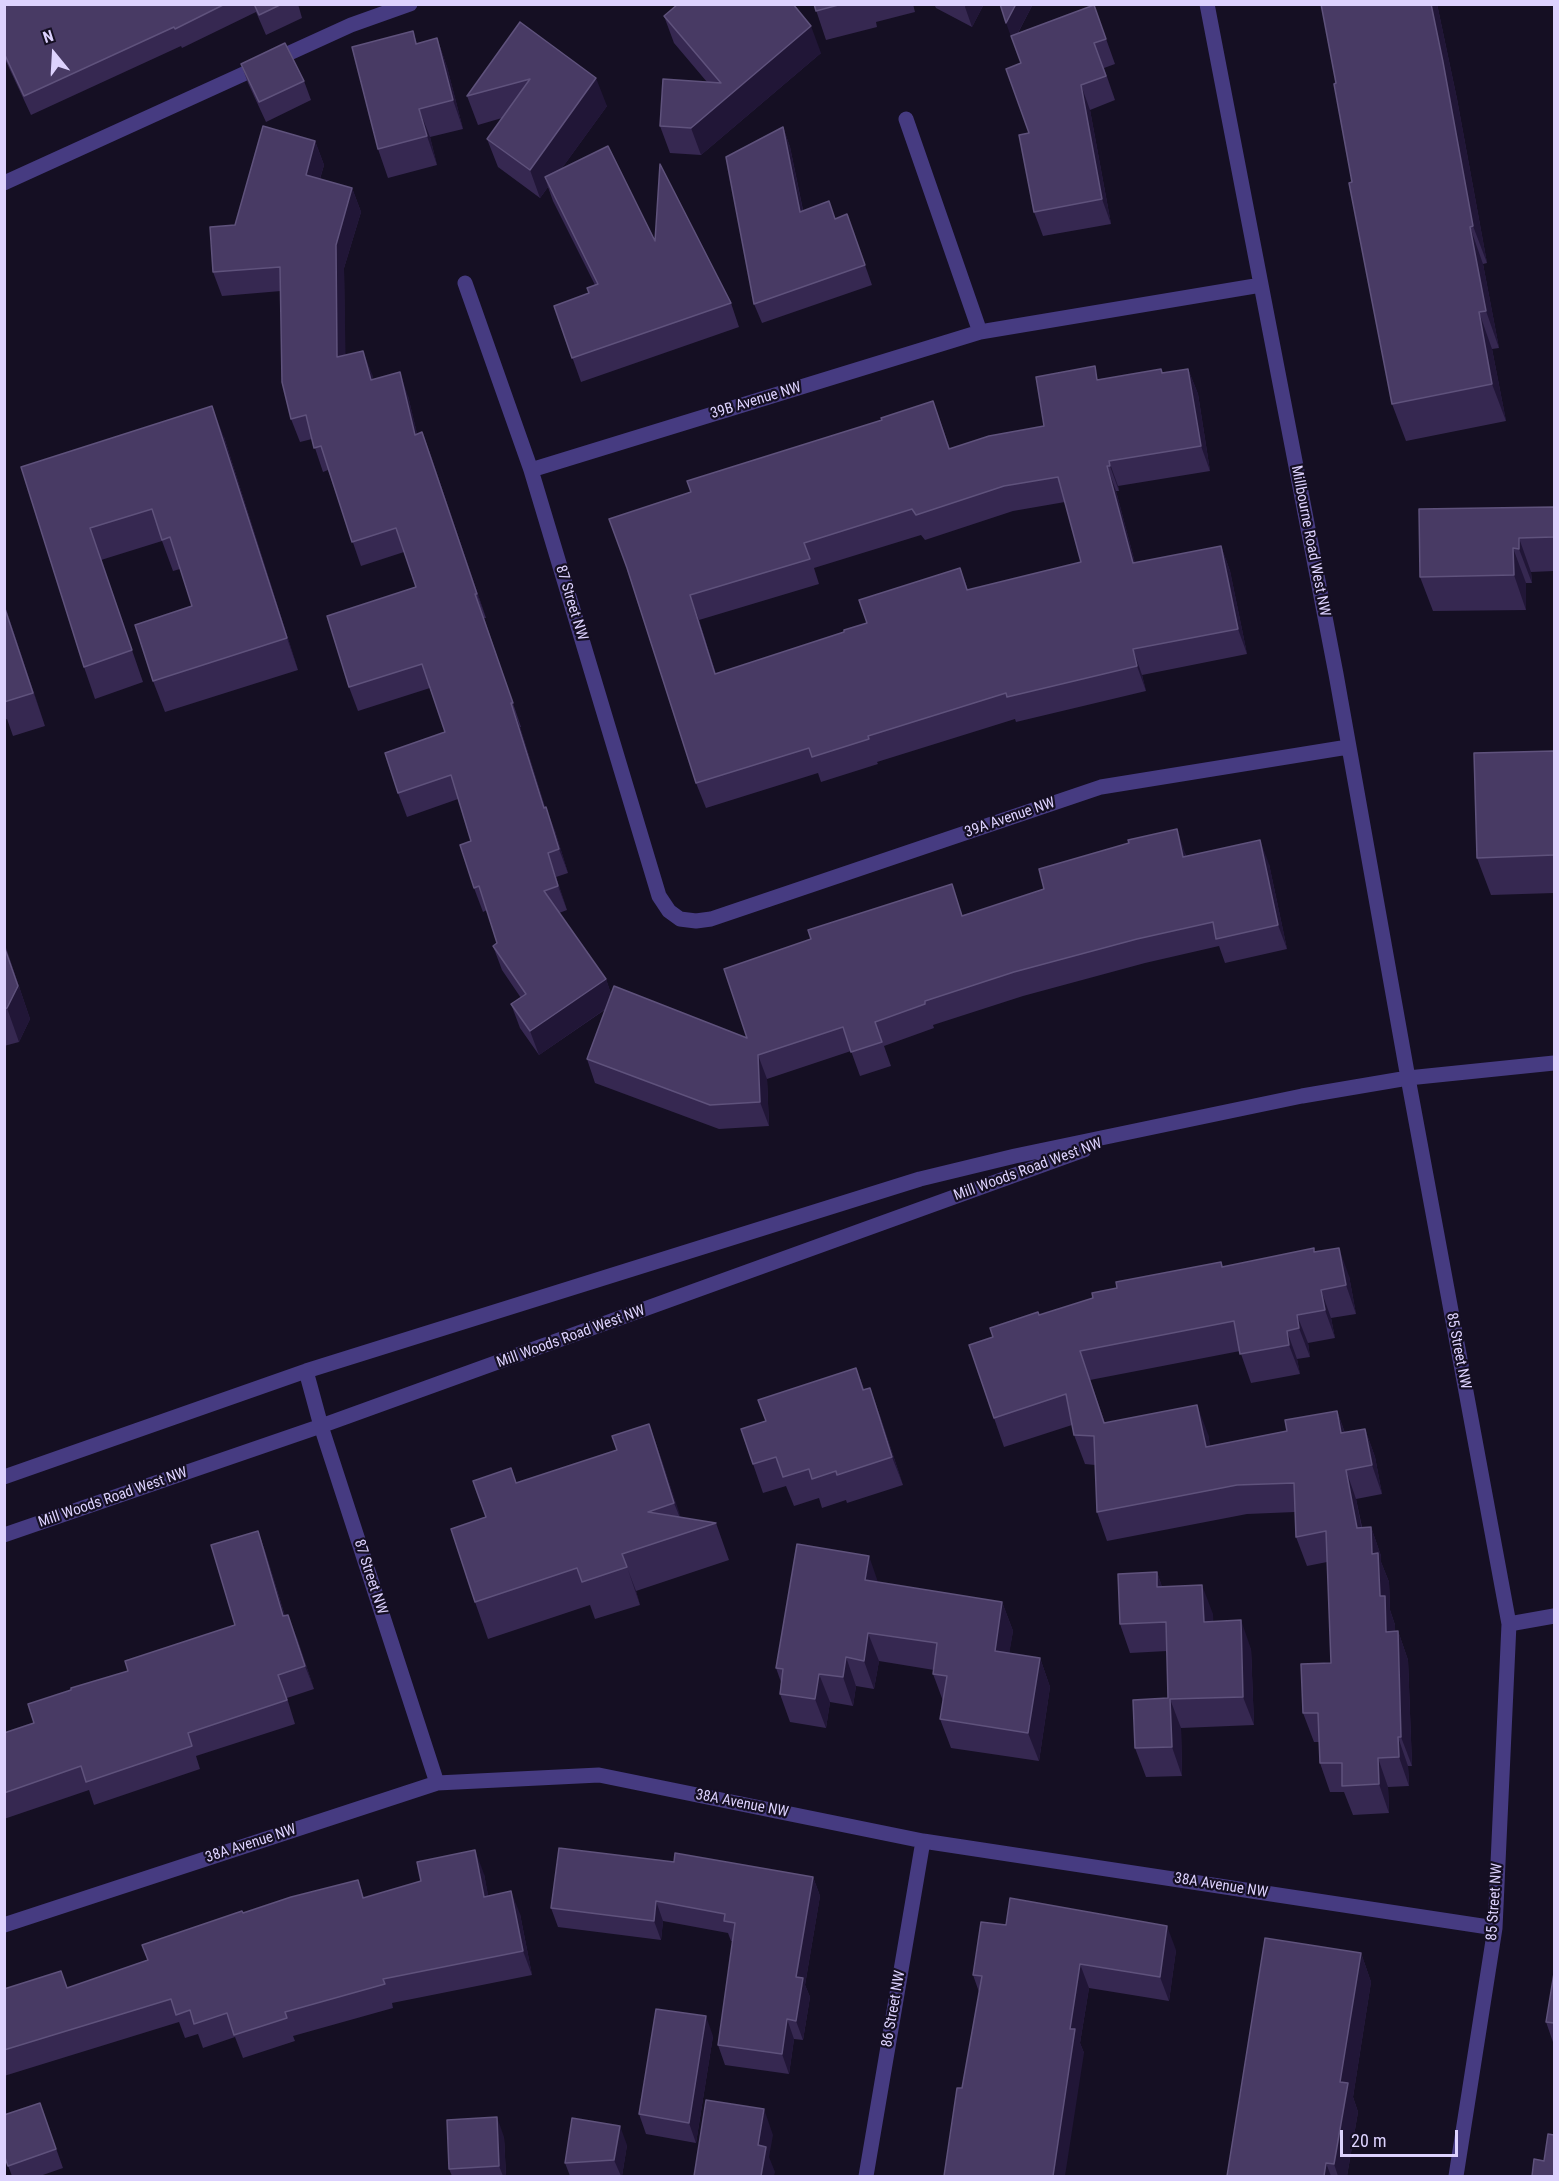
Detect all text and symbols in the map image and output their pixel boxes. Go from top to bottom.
north arrow [24,24,84,84]
text: N [41,26,56,47]
street label: 39B Avenue NW [709,379,803,423]
street label: Millbourne Road West NW [1287,464,1333,618]
street label: 87 Street NW [551,563,591,643]
street label: 39A Avenue NW [963,794,1057,842]
street label: Mill Woods Road West NW [951,1135,1105,1205]
street label: Mill Woods Road West NW [494,1302,648,1372]
street label: 85 Street NW [1442,1311,1474,1391]
street label: Mill Woods Road West NW [36,1464,190,1532]
street label: 87 Street NW [349,1537,391,1617]
street label: 38A Avenue NW [694,1786,790,1822]
street label: 38A Avenue NW [203,1821,299,1867]
street label: 85 Street NW [1483,1863,1507,1941]
street label: 38A Avenue NW [1173,1870,1269,1902]
street label: 86 Street NW [878,1969,910,2049]
scale bar [1343,2118,1462,2156]
text: 20 m [1351,2130,1386,2151]

